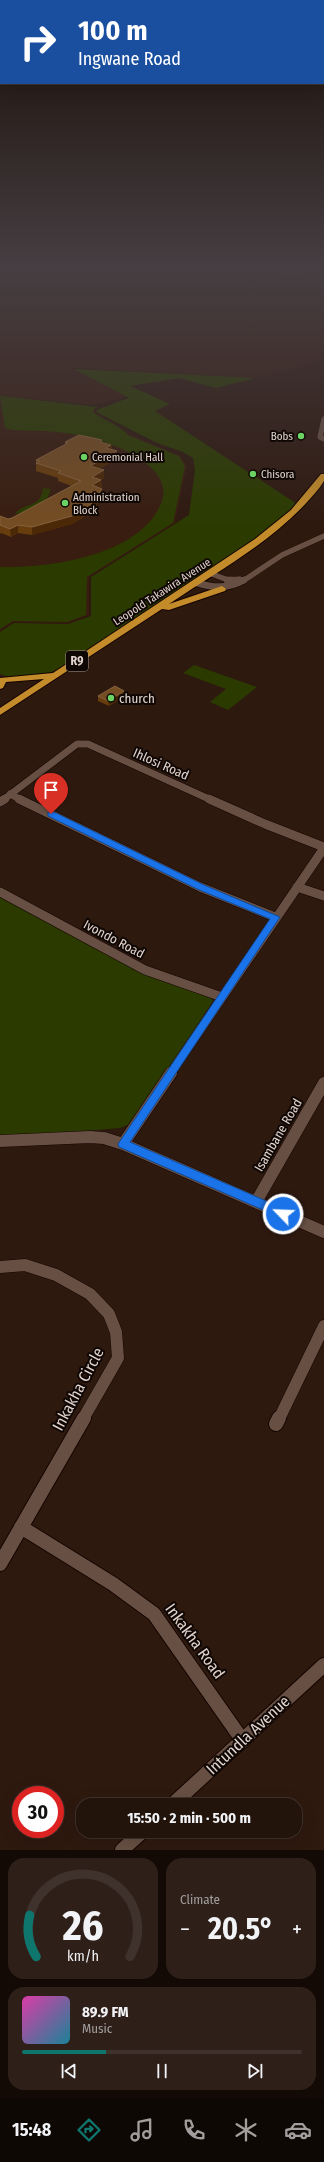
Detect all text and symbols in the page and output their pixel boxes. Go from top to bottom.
text: 100 m [78,14,148,47]
icon: right [12,16,64,68]
text: Ingwane Road [78,48,181,70]
place label: Bobs [271,430,293,443]
marker: Bobs [296,431,306,441]
place label: Ceremonial Hall [92,451,163,464]
marker: Ceremonial Hall [79,452,89,462]
place label: Chisora [261,468,294,481]
marker: Chisora [248,469,258,479]
place label: Administration Block [73,491,140,517]
marker: Administration Block [60,498,70,508]
street label: Leopold Takawira Avenue [111,556,213,628]
road number: R9 [66,651,88,671]
place label: church [119,691,155,706]
marker: church [106,693,116,703]
street label: Ihlosi Road [131,745,191,783]
pin [34,773,68,814]
icon: arrive [40,779,62,801]
street label: Ivondo Road [81,917,147,961]
street label: Isambane Road [251,1096,305,1174]
position arrow [262,1193,304,1235]
street label: Inkakha Circle [48,1344,108,1434]
street label: Inkakha Road [161,1600,229,1682]
street label: Intundla Avenue [202,1691,294,1778]
speed limit sign: 30 [12,1786,64,1838]
text: 15:50 · 2 min · 500 m [127,1809,251,1827]
text: Climate [180,1892,220,1907]
text: 26 [61,1900,104,1950]
text: 20.5° [208,1911,274,1947]
text: − [180,1916,190,1943]
text: + [292,1916,302,1943]
text: km/h [67,1947,99,1964]
text: 89.9 FM [82,2003,129,2021]
text: Music [82,2021,112,2036]
icon: previous [58,2060,80,2082]
icon: pause [151,2060,173,2082]
icon: next [244,2060,266,2082]
icon: directions [75,2116,103,2144]
icon: music [128,2116,156,2144]
icon: phone [180,2116,208,2144]
icon: climate [232,2116,260,2144]
icon: car [284,2116,312,2144]
text: 15:48 [12,2119,51,2141]

